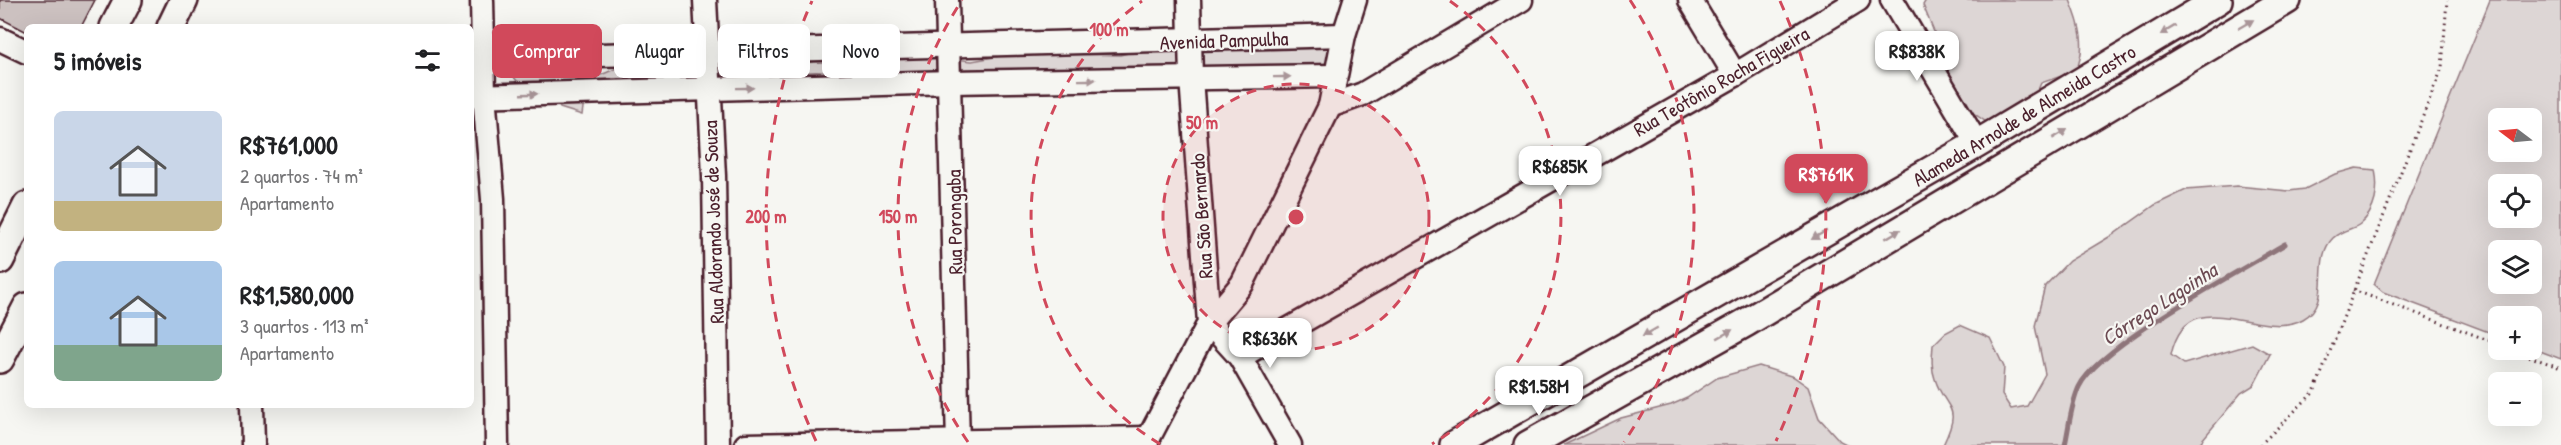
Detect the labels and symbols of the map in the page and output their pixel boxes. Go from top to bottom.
text: 100 m [1089,17,1129,42]
one-way arrow [2238,18,2254,29]
street label: Rua Teotônio Rocha Figueira [1628,20,1814,142]
street label: Avenida Pampulha [1159,24,1289,56]
one-way arrow [2159,25,2176,35]
pin: R$838K [1868,31,1966,82]
street label: Alameda Arnolde de Almeida Castro [1907,38,2141,192]
one-way arrow [1273,72,1292,81]
one-way arrow [1078,75,1097,84]
one-way arrow [736,83,755,92]
one-way arrow [520,89,539,98]
north arrow [2488,108,2542,162]
text: 50 m [1186,110,1218,135]
street label: Rua Aldorando José de Souza [696,120,730,324]
one-way arrow [2052,129,2068,140]
pin: R$685K [1511,146,1609,197]
street label: Rua São Bernardo [1183,152,1219,280]
pin: R$761K [1777,154,1875,205]
street label: Rua Porongaba [940,169,968,275]
text: 200 m [746,204,786,229]
text: 150 m [879,204,917,229]
centre of rings [1286,207,1306,227]
one-way arrow [1885,229,1901,240]
one-way arrow [1810,230,1827,240]
water label: Córrego Lagoinha [2096,254,2225,352]
pin: R$636K [1221,318,1319,369]
one-way arrow [1642,327,1658,338]
one-way arrow [1717,329,1734,339]
pin: R$1.58M [1484,366,1594,417]

